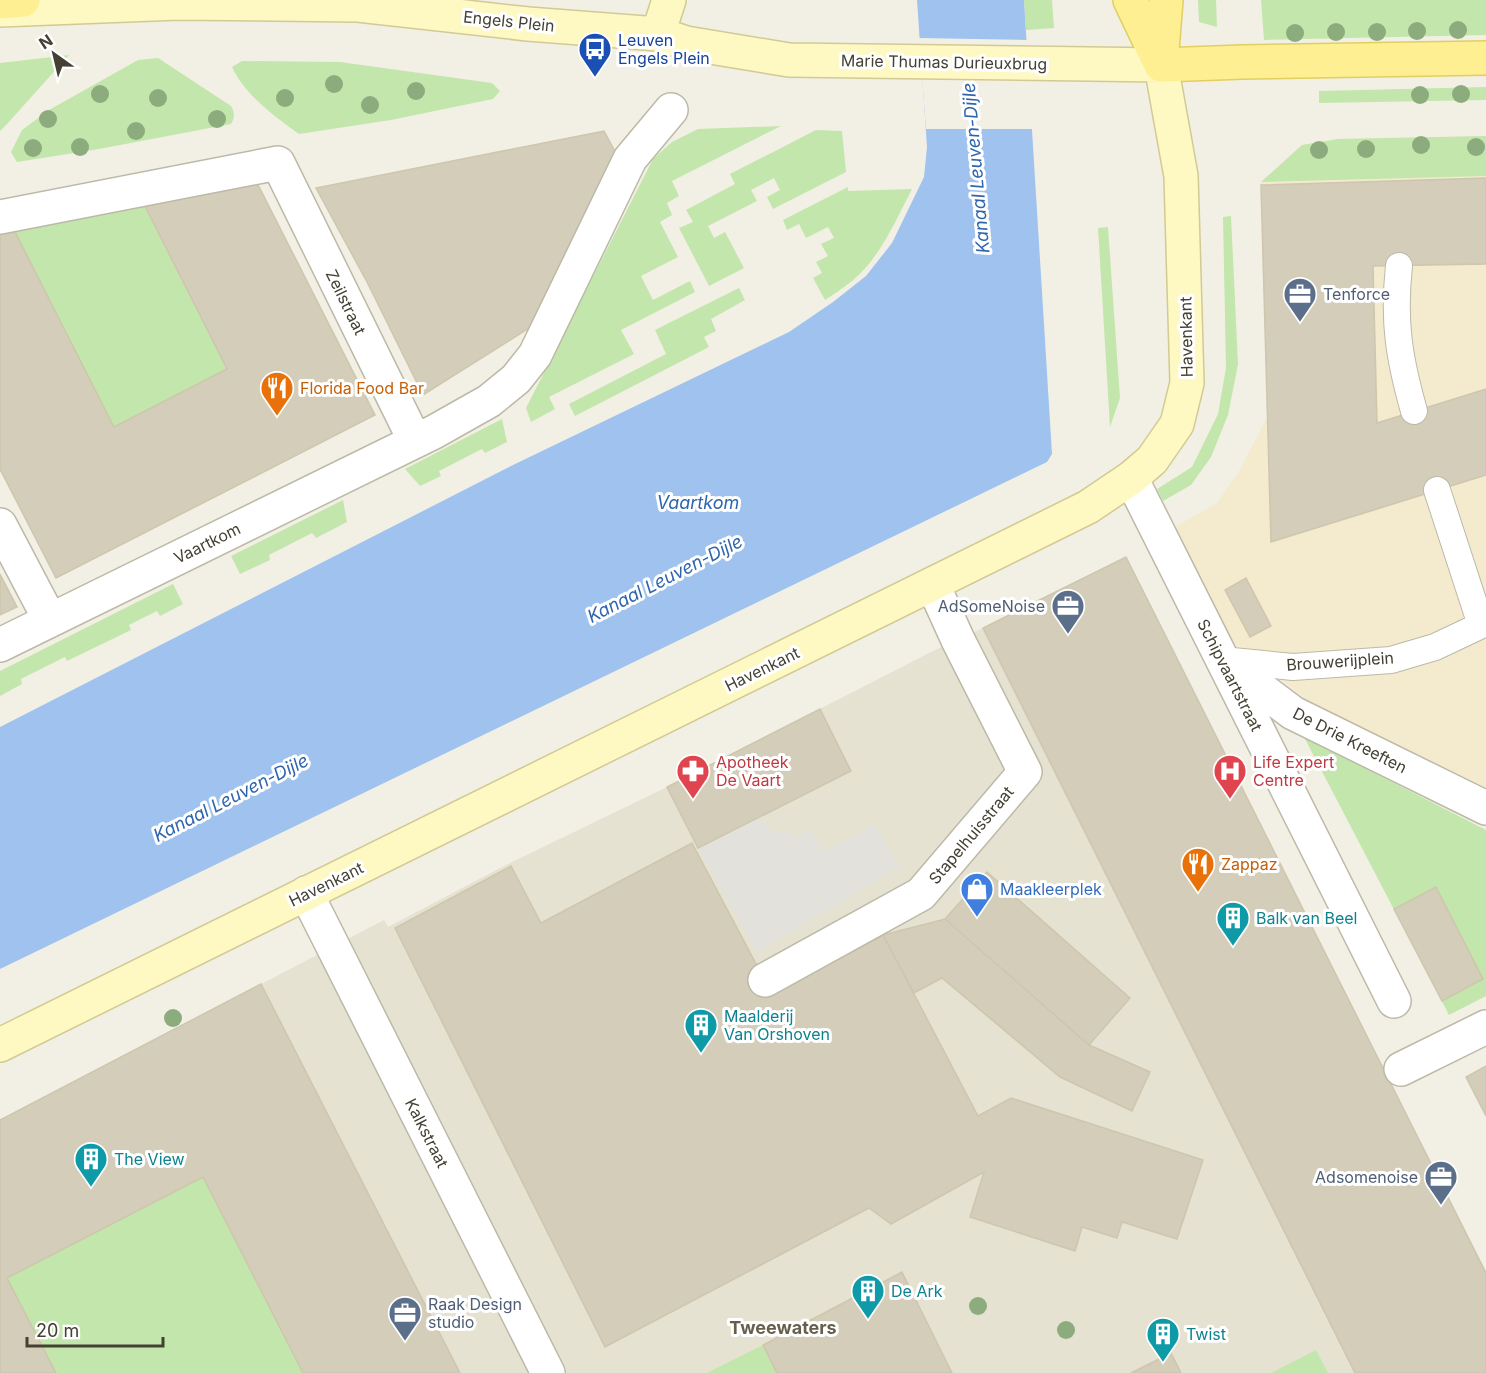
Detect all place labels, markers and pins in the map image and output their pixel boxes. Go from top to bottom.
place label: Leuven Engels Plein [618,30,710,68]
bus stop icon: Leuven Engels Plein [577,31,613,78]
office icon: Tenforce [1282,276,1318,323]
place label: Tenforce [1323,284,1390,304]
restaurant icon: Florida Food Bar [259,370,295,417]
place label: Florida Food Bar [300,378,424,398]
office icon: AdSomeNoise [1050,588,1086,635]
place label: AdSomeNoise [938,596,1045,616]
place label: Apotheek De Vaart [716,752,789,790]
place label: Life Expert Centre [1253,752,1334,790]
pharmacy icon: Apotheek De Vaart [675,753,711,800]
hospital icon: Life Expert Centre [1212,753,1248,800]
restaurant icon: Zappaz [1180,846,1216,893]
place label: Zappaz [1221,854,1278,874]
shop icon: Maakleerplek [959,871,995,918]
place label: Maakleerplek [1000,879,1102,899]
building icon: Balk van Beel [1215,900,1251,947]
place label: Balk van Beel [1256,908,1357,928]
place label: Maalderij Van Orshoven [724,1006,830,1044]
building icon: Maalderij Van Orshoven [683,1007,719,1054]
building icon: The View [73,1141,109,1188]
place label: The View [114,1149,185,1169]
office icon: Adsomenoise [1423,1159,1459,1206]
place label: Adsomenoise [1315,1167,1418,1187]
building icon: De Ark [850,1273,886,1320]
place label: De Ark [891,1281,943,1301]
place label: Raak Design studio [428,1294,522,1332]
office icon: Raak Design studio [387,1295,423,1342]
building icon: Twist [1145,1316,1181,1363]
place label: Twist [1186,1324,1226,1344]

